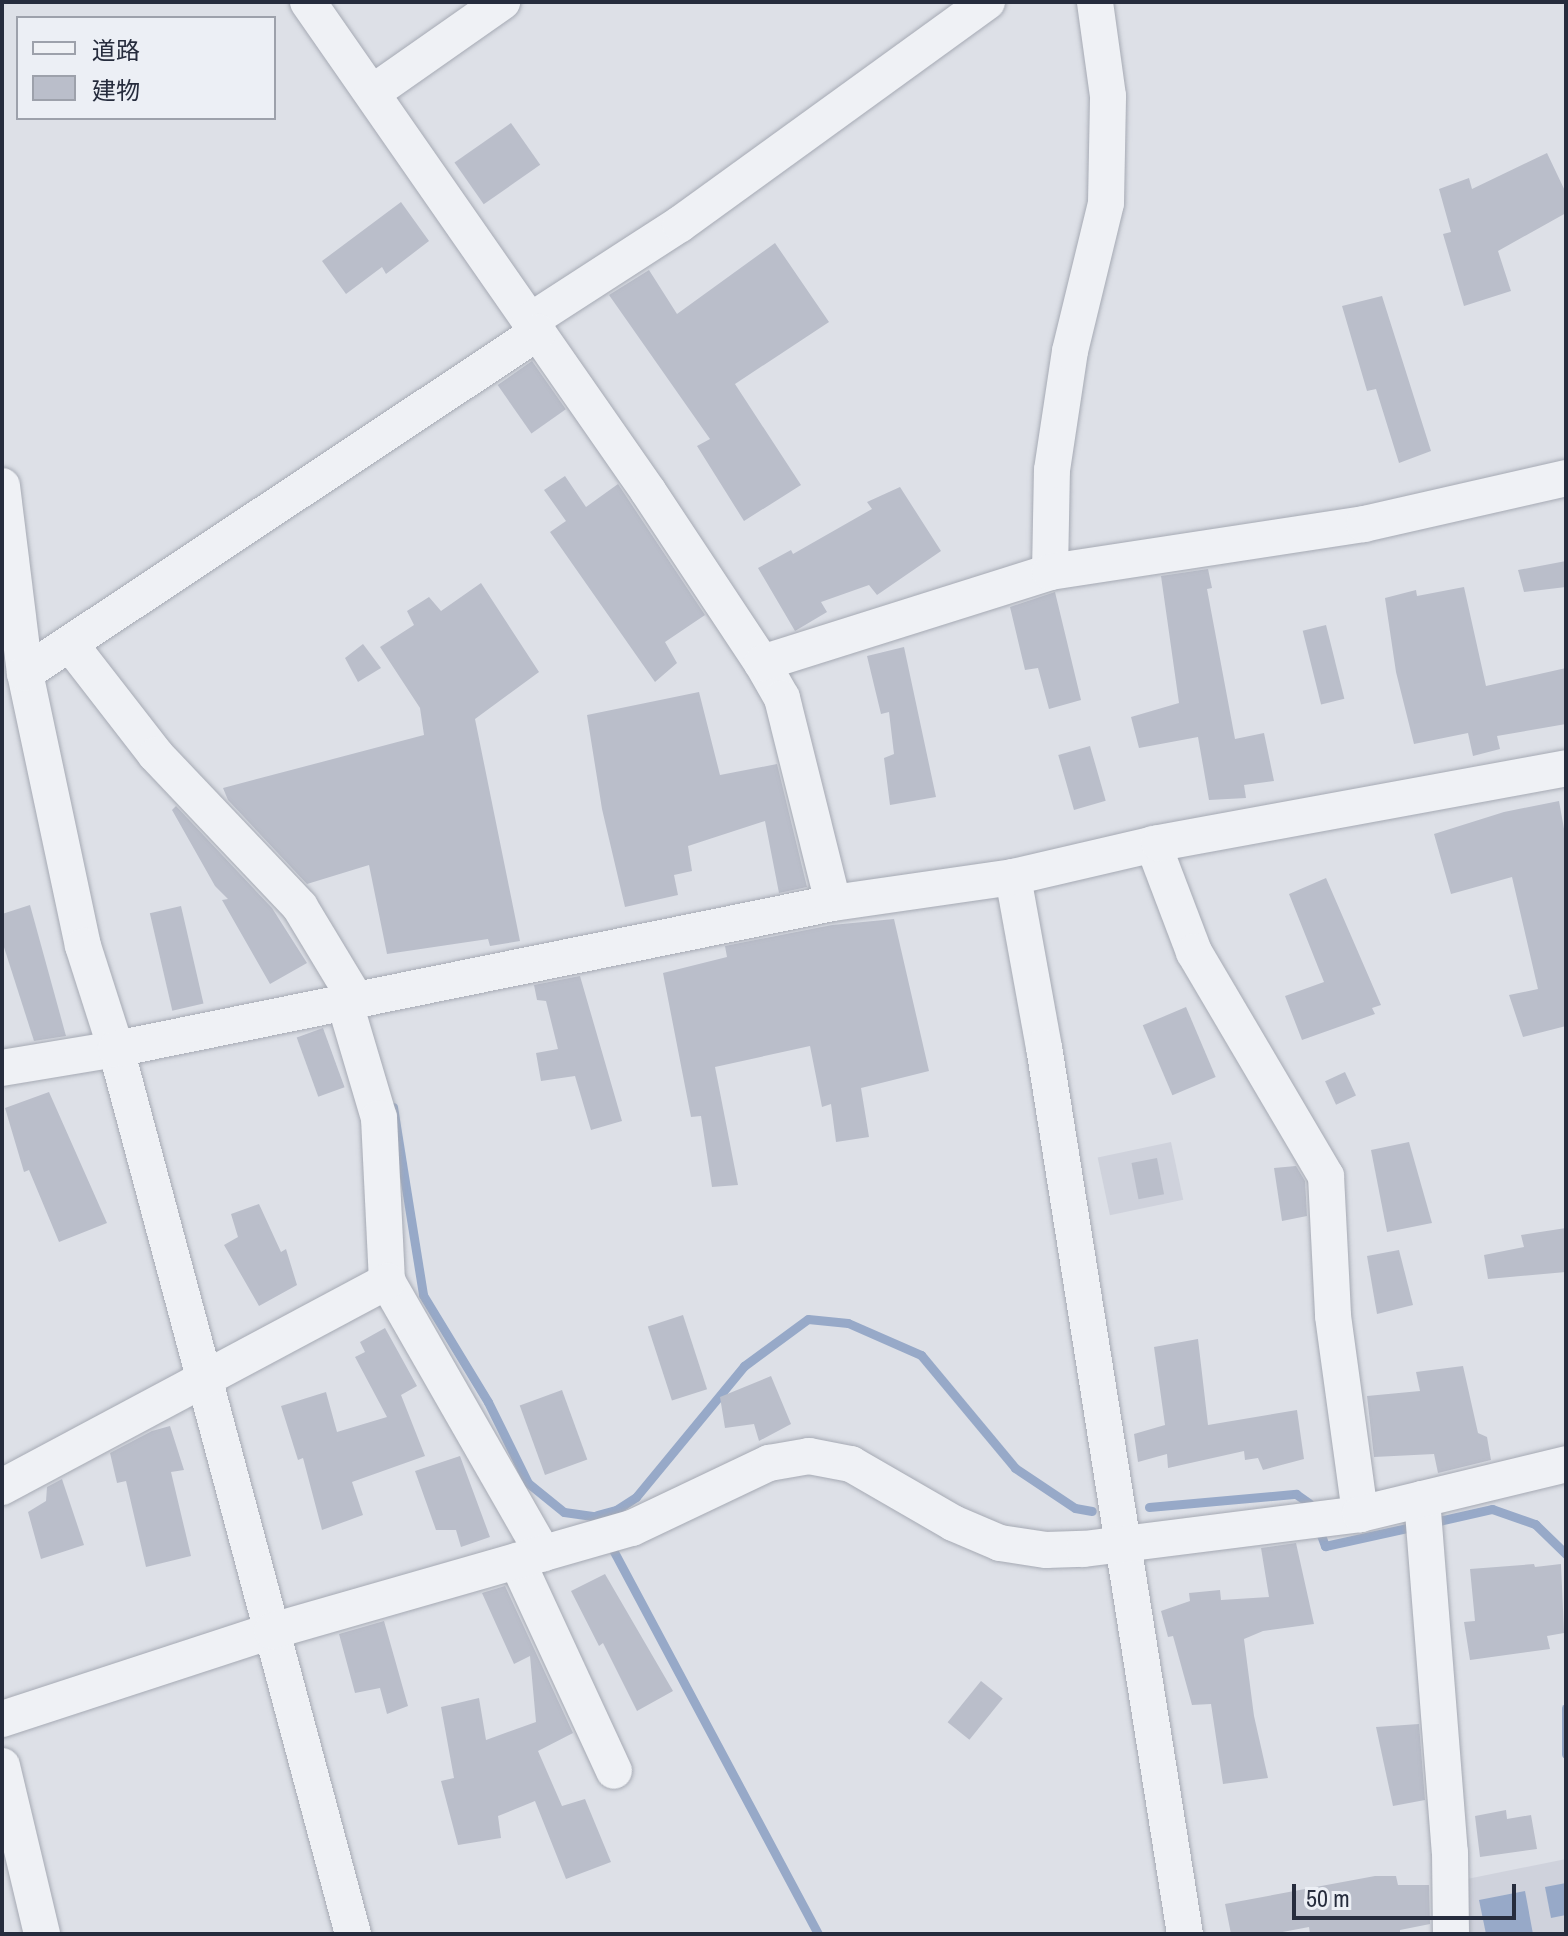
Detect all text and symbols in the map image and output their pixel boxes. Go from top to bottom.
legend [16,16,276,120]
text: 道路 [92,34,140,66]
text: 建物 [92,74,140,106]
scale bar [1296,1868,1520,1918]
text: 50 m [1306,1882,1350,1914]

